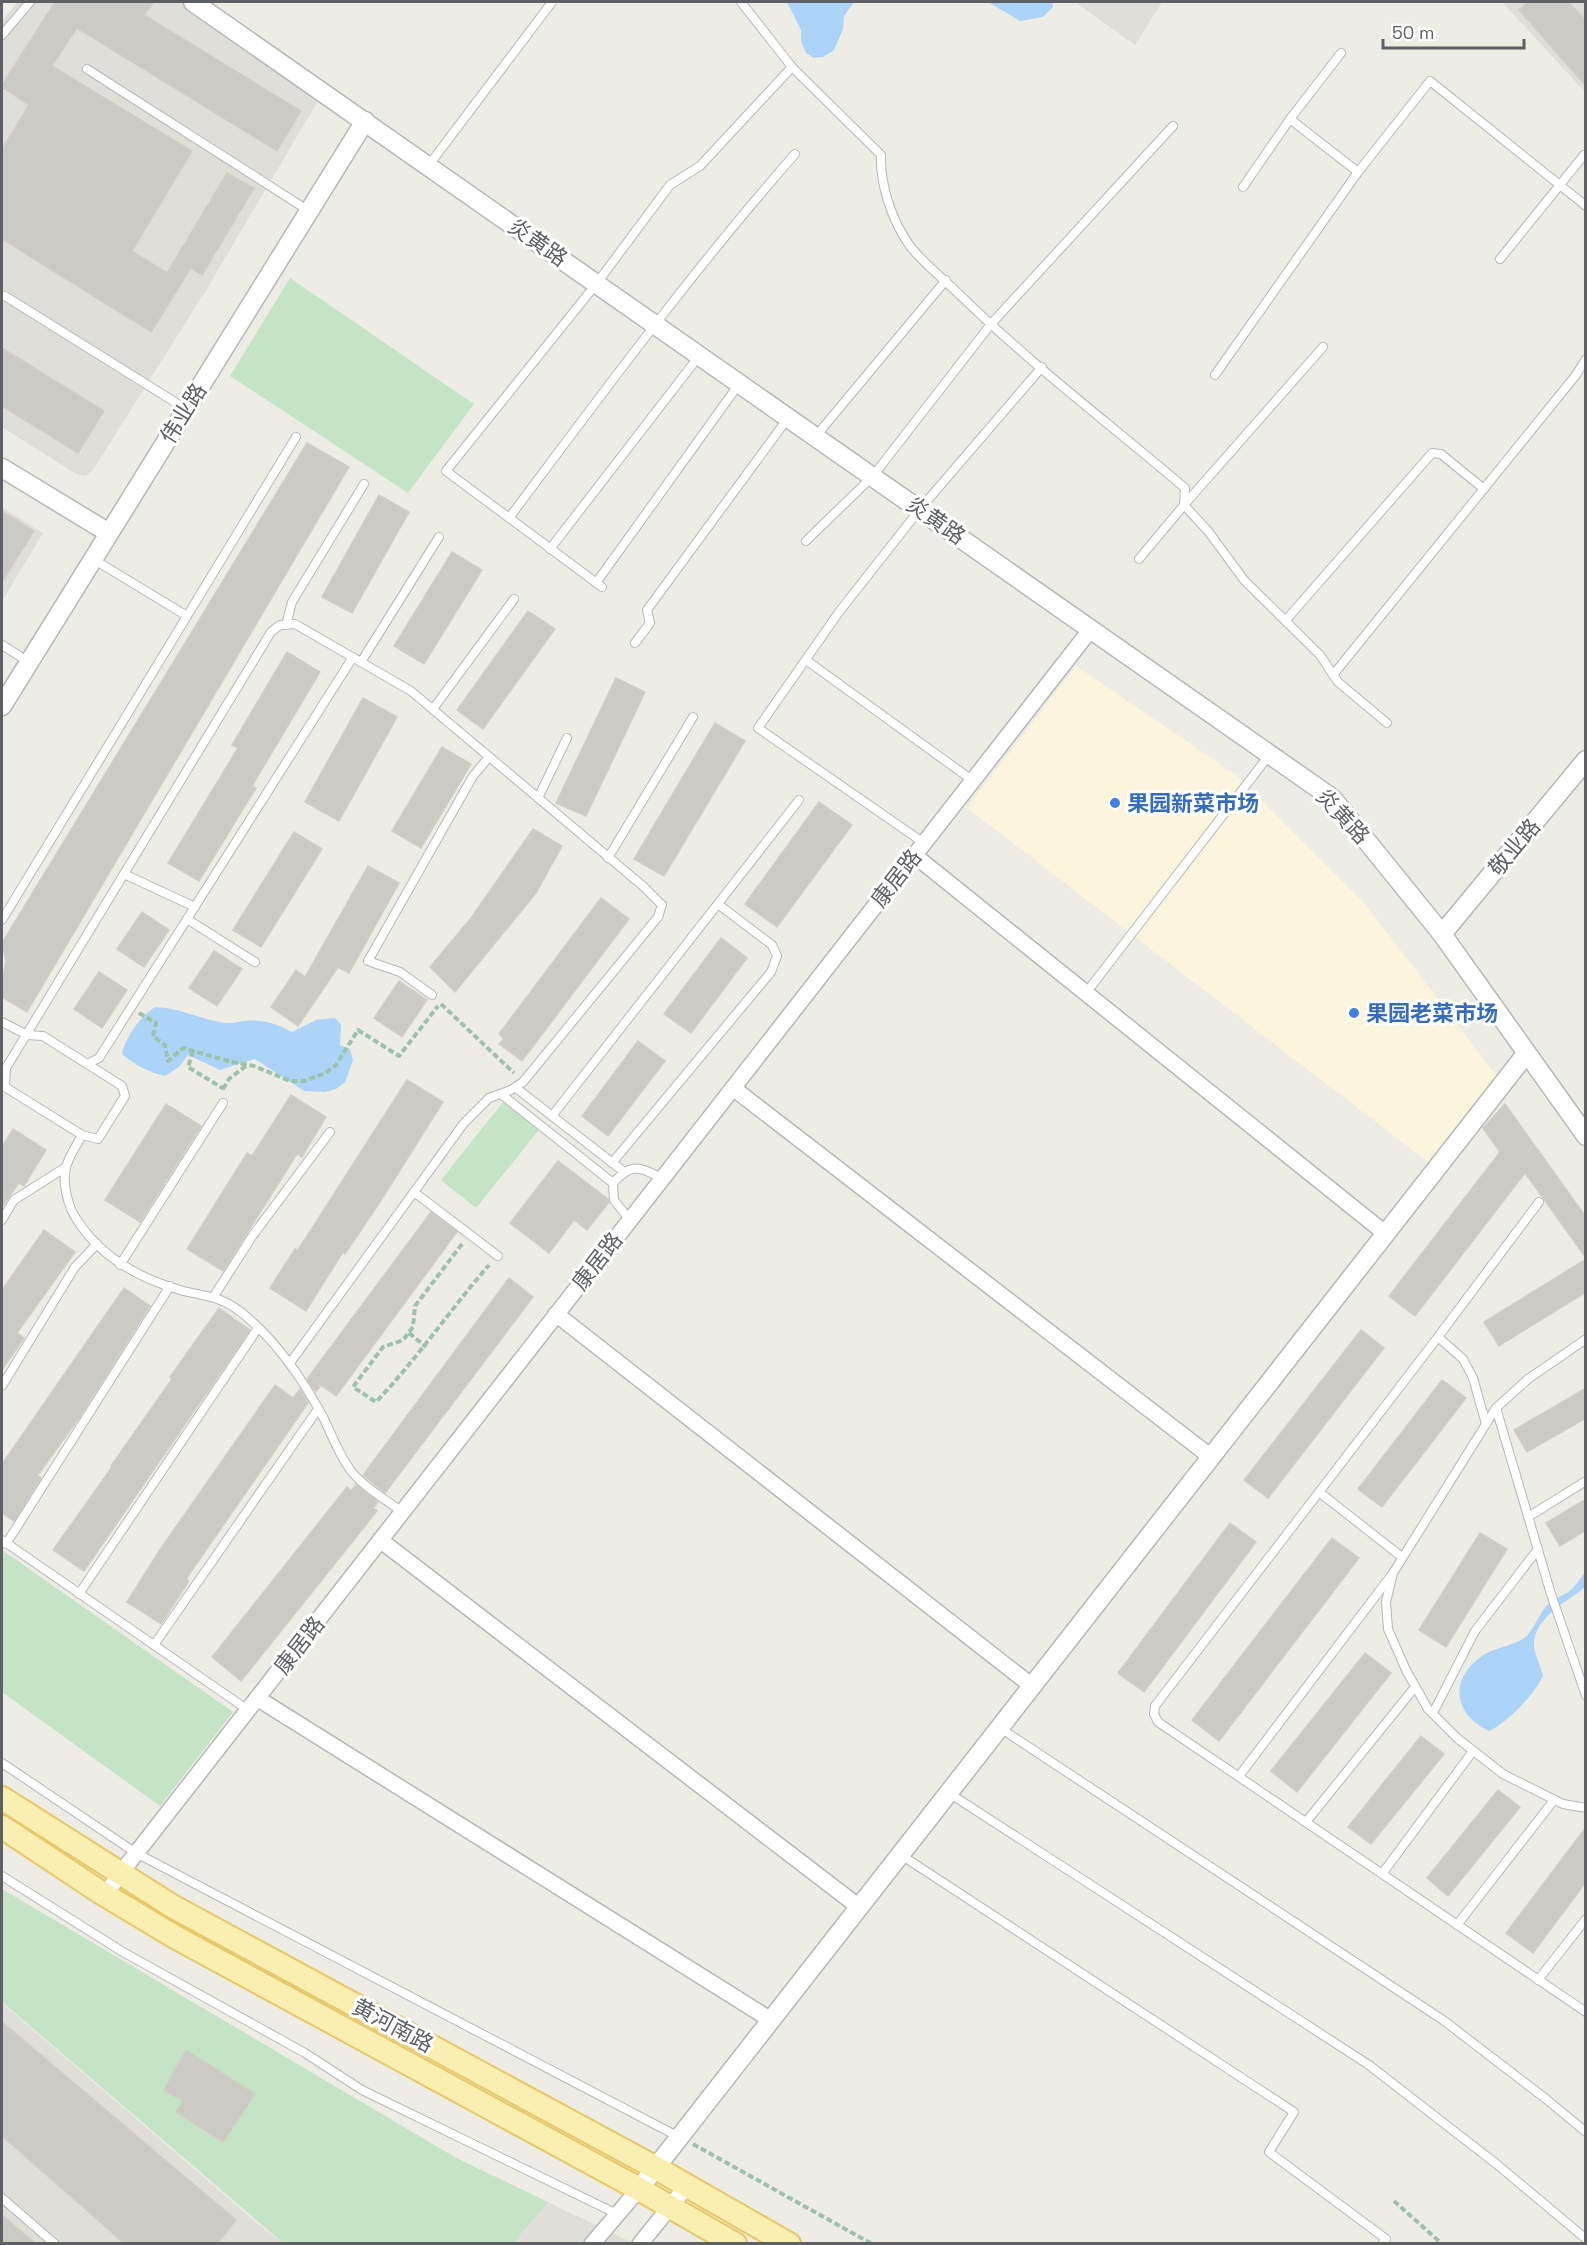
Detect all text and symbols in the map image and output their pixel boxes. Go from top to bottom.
scale bar [1383,12,1524,50]
text: 50 m [1392,21,1434,44]
street label: 炎黄路 [503,212,573,272]
street label: 伟业路 [154,378,212,448]
street label: 炎黄路 [901,490,971,550]
street label: 炎黄路 [1310,782,1376,850]
place label: 果园新菜市场 [1127,789,1259,817]
marker: 果园新菜市场 [1108,796,1122,810]
street label: 敬业路 [1482,813,1546,881]
street label: 康居路 [865,843,927,913]
place label: 果园老菜市场 [1366,999,1498,1027]
marker: 果园老菜市场 [1347,1006,1361,1020]
street label: 康居路 [566,1226,628,1296]
street label: 康居路 [268,1610,330,1680]
street label: 黄河南路 [348,1992,438,2058]

